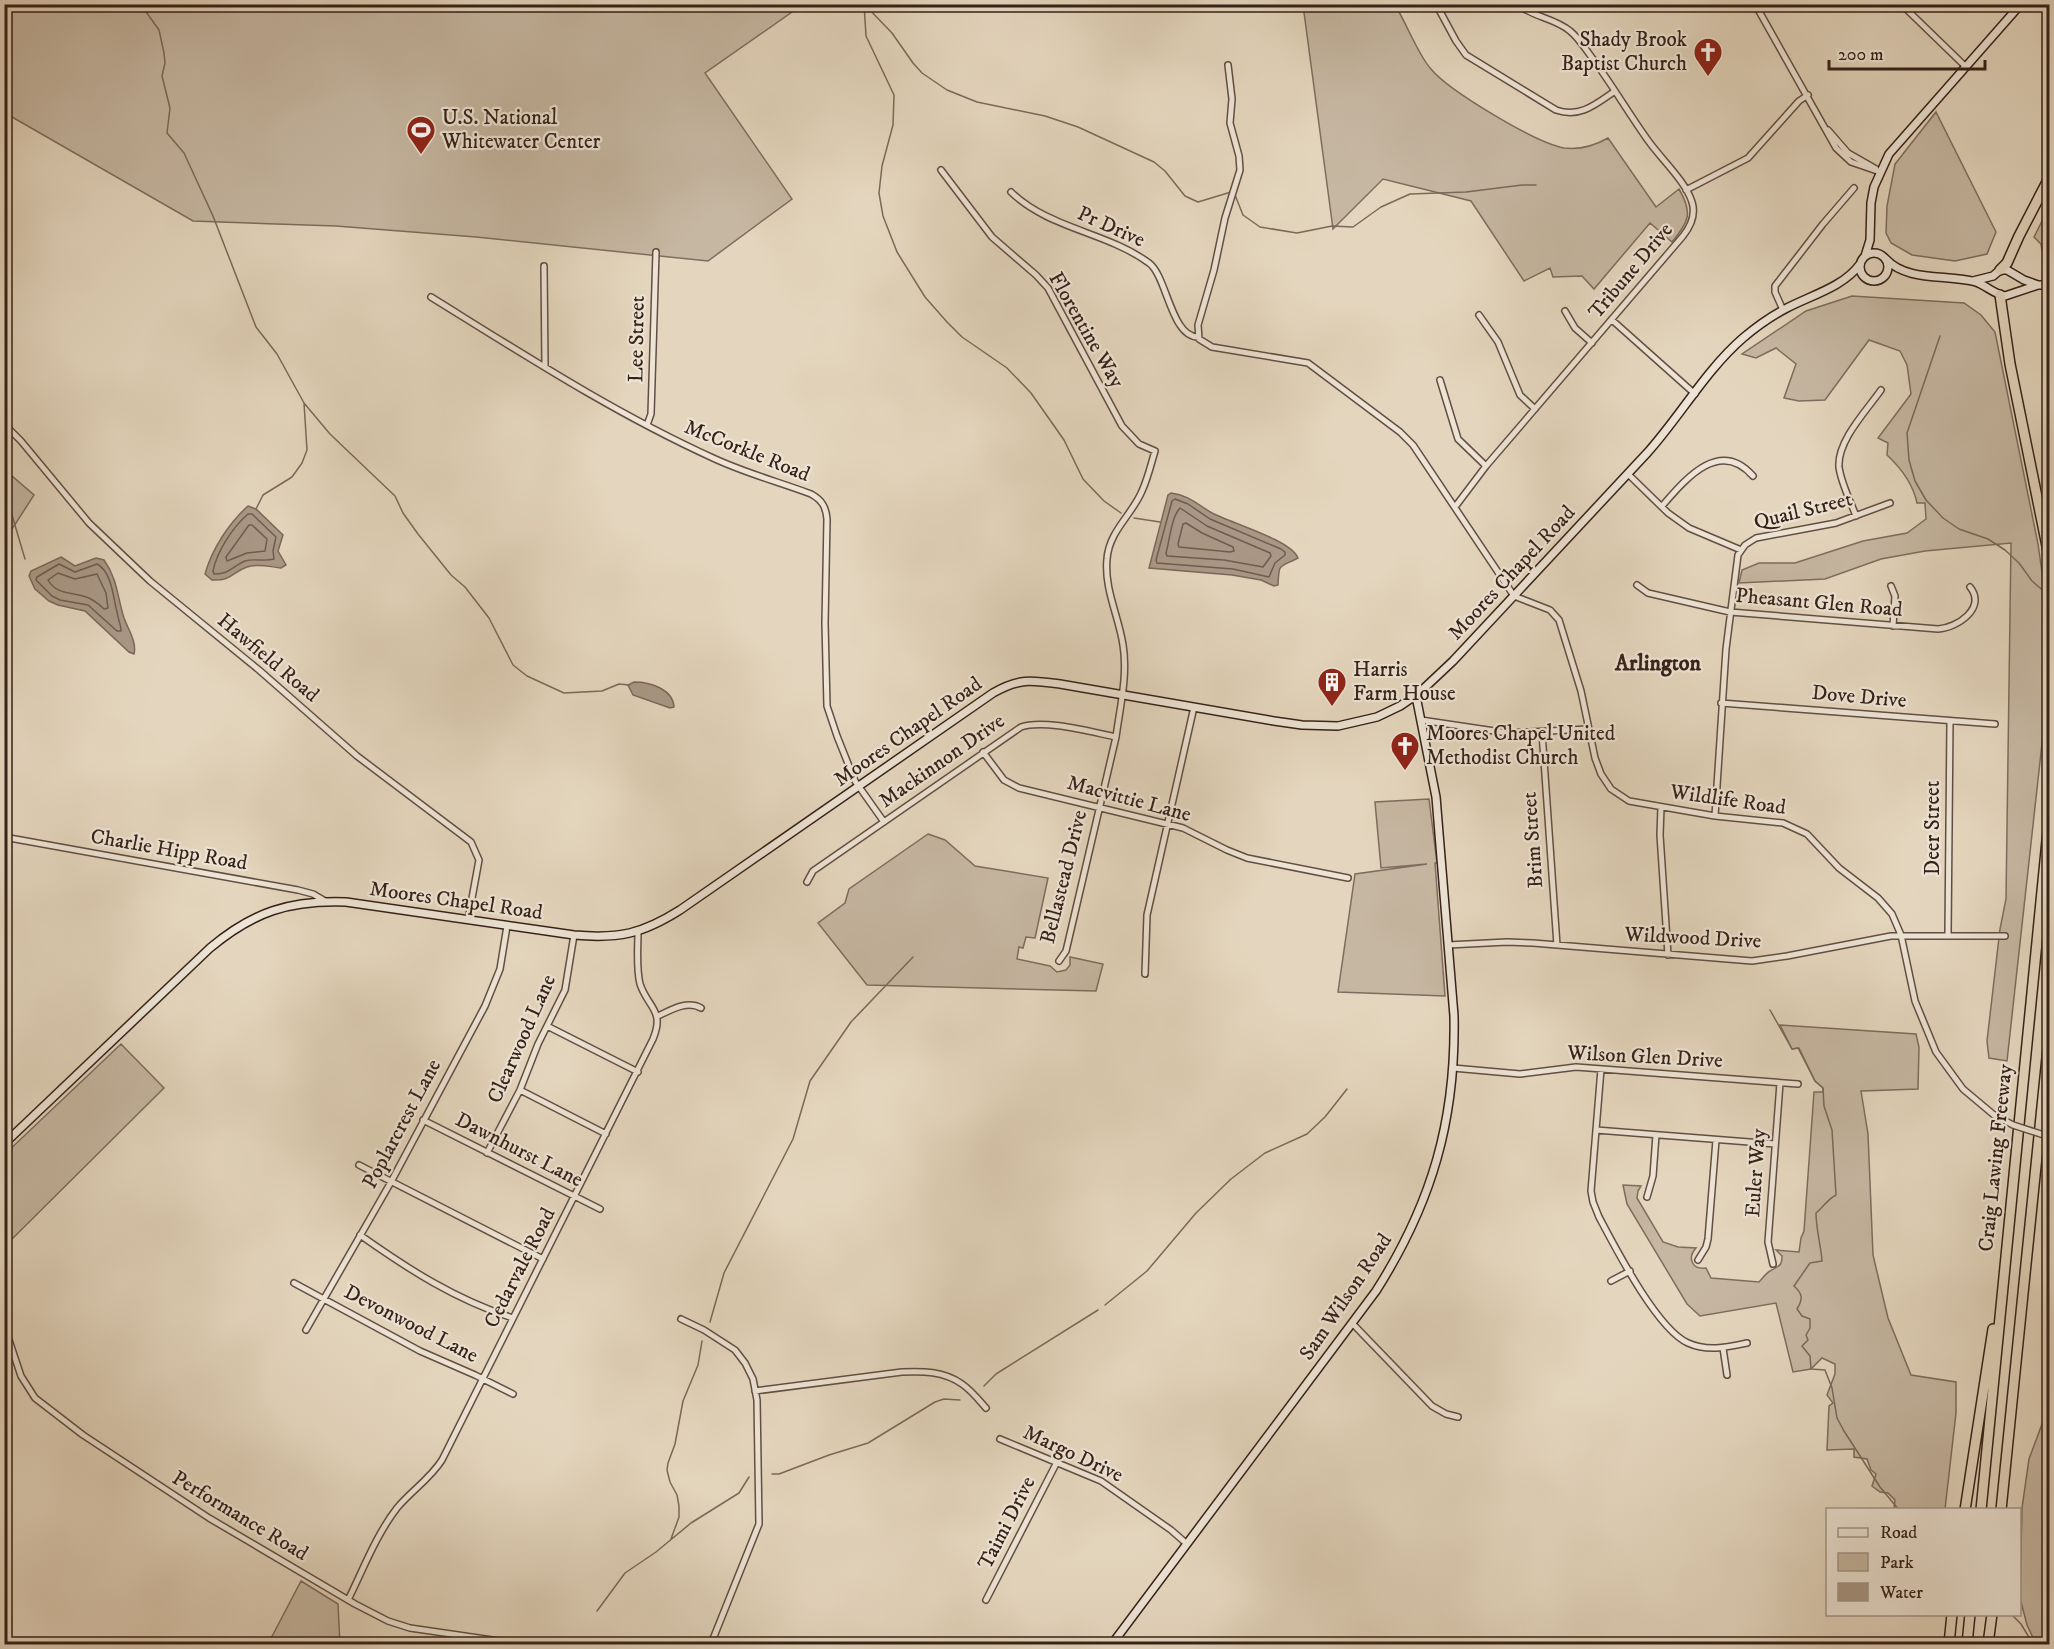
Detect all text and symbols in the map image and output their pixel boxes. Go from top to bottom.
place label: Shady Brook Baptist Church [1561,27,1688,77]
scale bar [1829,33,1985,71]
church icon: Shady Brook Baptist Church [1692,36,1724,78]
text: 200 m [1838,44,1884,66]
place label: U.S. National Whitewater Center [441,105,601,155]
sports icon: U.S. National Whitewater Center [405,114,437,156]
street label: Pr Drive [1073,201,1149,253]
street label: Tribune Drive [1583,217,1679,324]
street label: Florentine Way [1042,267,1130,394]
street label: Lee Street [623,295,651,383]
street label: McCorkle Road [680,414,814,488]
street label: Quail Street [1751,486,1855,536]
street label: Moores Chapel Road [1443,500,1581,646]
street label: Pheasant Glen Road [1735,583,1904,623]
street label: Hawfield Road [212,608,325,709]
district label: Arlington [1614,650,1701,677]
place label: Harris Farm House [1353,657,1456,707]
building icon: Harris Farm House [1316,666,1348,708]
street label: Moores Chapel Road [829,671,987,793]
street label: Dove Drive [1811,680,1908,714]
street label: Mackinnon Drive [874,708,1010,814]
place label: Moores Chapel United Methodist Church [1426,721,1616,771]
church icon: Moores Chapel United Methodist Church [1389,730,1421,772]
street label: Macvittie Lane [1064,770,1194,828]
street label: Wildlife Road [1668,779,1788,821]
street label: Deer Street [1920,780,1946,876]
street label: Brim Street [1517,791,1549,889]
street label: Bellastead Drive [1035,807,1093,946]
street label: Charlie Hipp Road [89,823,250,877]
street label: Moores Chapel Road [368,876,545,926]
street label: Wildwood Drive [1623,921,1762,955]
street label: Clearwood Lane [482,970,562,1107]
street label: Wilson Glen Drive [1566,1040,1724,1074]
street label: Poplarcrest Lane [357,1055,447,1193]
street label: Craig Lawing Freeway [1973,1062,2019,1253]
street label: Dawnhurst Lane [451,1107,587,1193]
street label: Euler Way [1740,1127,1772,1218]
street label: Cedarvale Road [479,1203,562,1332]
street label: Sam Wilson Road [1294,1228,1398,1365]
street label: Devonwood Lane [340,1279,483,1369]
street label: Margo Drive [1019,1419,1128,1489]
street label: Performance Road [167,1465,313,1567]
street label: Taimi Drive [973,1472,1042,1574]
legend [1826,1508,2021,1616]
text: Road [1880,1522,1917,1544]
text: Park [1880,1552,1914,1574]
text: Water [1879,1582,1923,1604]

